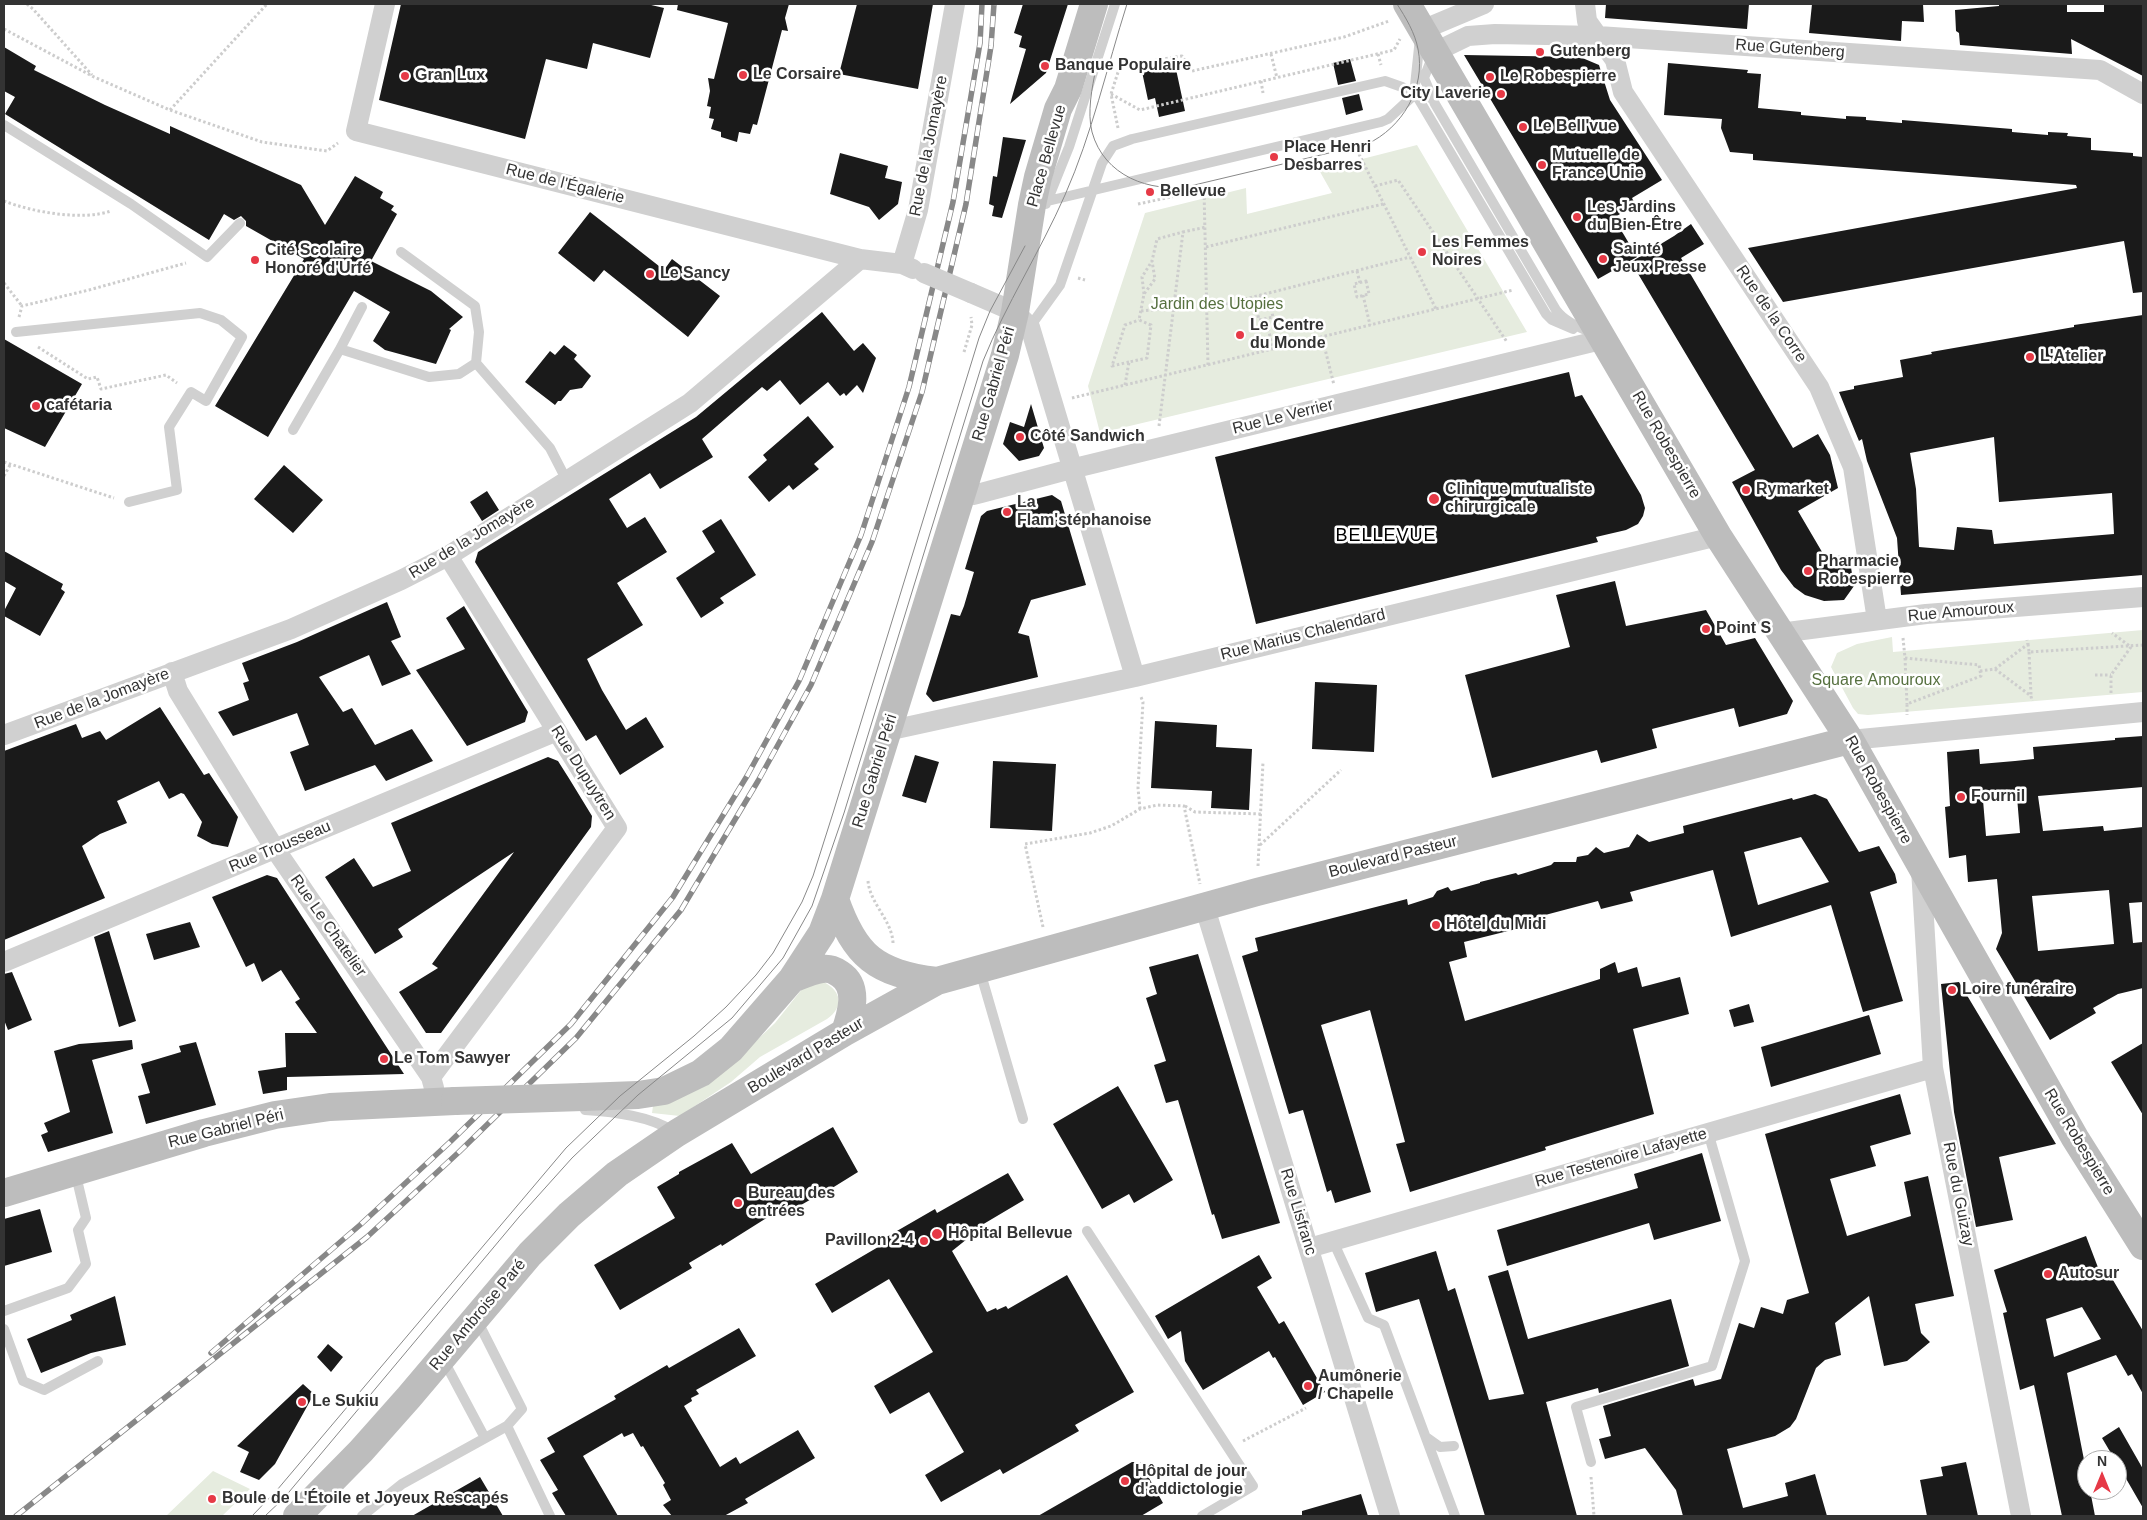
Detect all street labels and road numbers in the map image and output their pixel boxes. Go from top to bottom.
street label: Rue Gutenberg [1735,36,1845,62]
street label: Rue de la Jomayère [906,74,952,218]
street label: Place Bellevue [1023,102,1071,210]
street label: Rue de l'Égalerie [504,160,626,208]
street label: Rue de la Corre [1731,262,1811,366]
street label: Rue Gabriel Péri [968,325,1020,443]
street label: Rue Robespierre [1627,388,1705,502]
street label: Rue Le Verrier [1231,395,1335,439]
street label: Rue de la Jomayère [406,493,538,583]
street label: Rue Amouroux [1907,598,2015,626]
street label: Rue Marius Chalendard [1219,605,1387,665]
street label: Rue de la Jomayère [32,664,172,734]
street label: Rue Gabriel Péri [849,712,901,830]
street label: Rue Dupuytren [546,722,620,824]
street label: Rue Robespierre [1840,732,1916,848]
street label: Rue Trousseau [226,817,334,877]
street label: Boulevard Pasteur [1327,832,1459,882]
street label: Rue Le Chatelier [286,871,370,981]
street label: Boulevard Pasteur [745,1014,867,1098]
street label: Rue Robespierre [2040,1085,2118,1199]
street label: Rue Gabriel Péri [166,1105,286,1153]
street label: Rue Testenoire Lafayette [1533,1124,1709,1192]
street label: Rue du Guizay [1938,1140,1978,1248]
street label: Rue Lisfranc [1276,1166,1320,1258]
street label: Rue Ambroise Paré [426,1255,530,1375]

